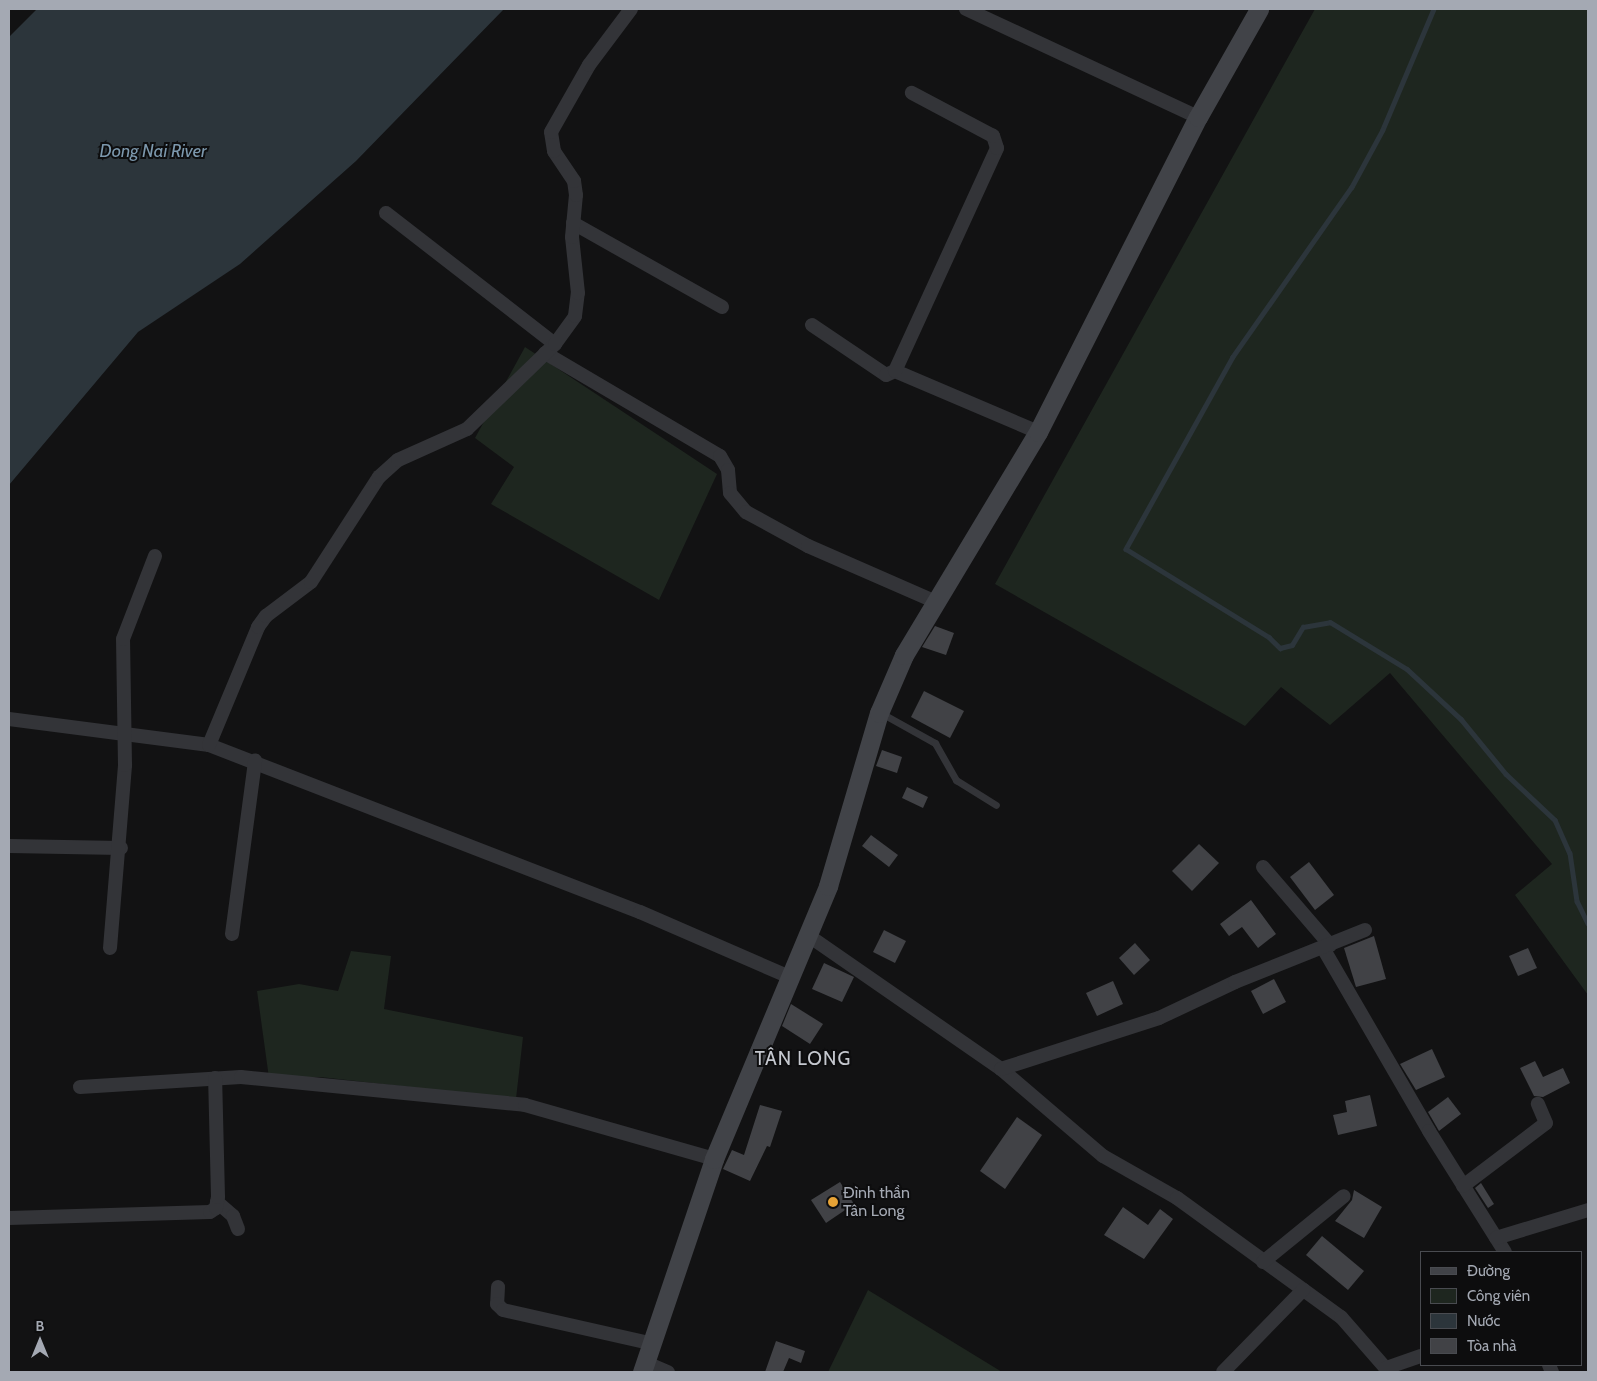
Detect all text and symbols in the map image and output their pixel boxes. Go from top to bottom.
water label: Dong Nai River [100,140,206,162]
district label: TÂN LONG [754,1048,852,1070]
place label: Đình thần Tân Long [843,1183,910,1221]
marker: Đình thần Tân Long [827,1196,839,1208]
legend [1420,1251,1582,1366]
text: Đường [1467,1262,1510,1280]
text: Công viên [1467,1287,1530,1305]
text: Nước [1467,1312,1500,1330]
north arrow [15,1316,65,1366]
text: B [36,1317,44,1335]
text: Tòa nhà [1467,1337,1516,1355]

